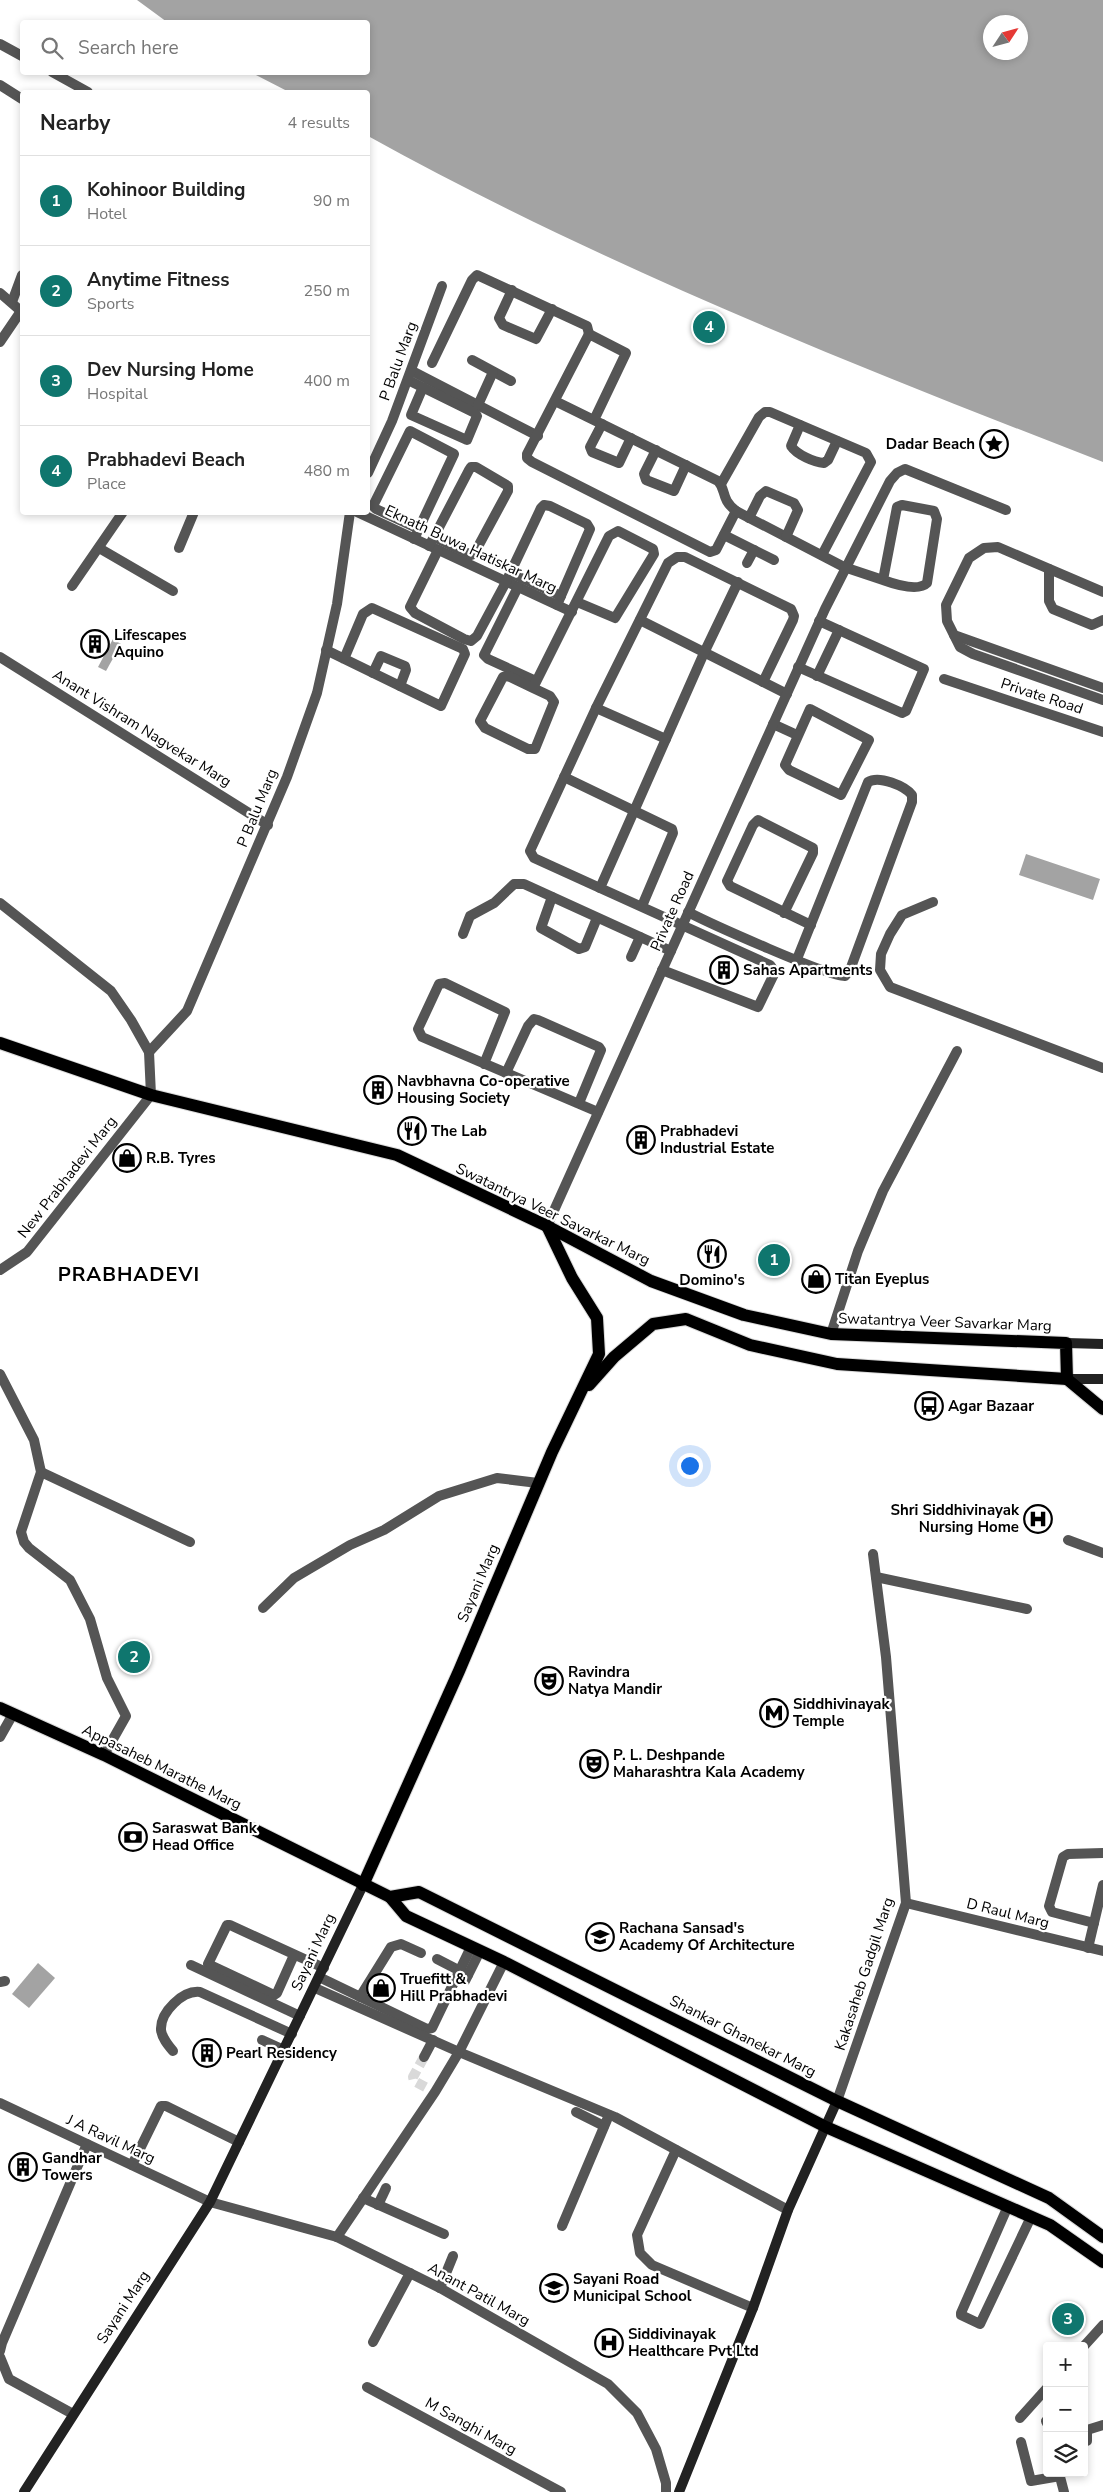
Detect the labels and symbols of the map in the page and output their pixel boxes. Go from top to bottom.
north arrow [983,15,1028,60]
pin: 4 [693,308,725,346]
street label: P Balu Marg [374,319,422,403]
place icon: Dadar Beach [979,429,1009,459]
place label: Dadar Beach [886,434,975,454]
street label: Eknath Buwa Hatiskar Marg [382,500,560,598]
place label: Lifescapes Aquino [114,625,187,662]
building icon: Lifescapes Aquino [80,629,110,659]
street label: Anant Vishram Nagvekar Marg [49,665,235,791]
street label: Private Road [998,673,1086,719]
street label: P Balu Marg [232,766,282,850]
street label: Private Road [645,868,699,954]
building icon: Sahas Apartments [709,955,739,985]
place label: Sahas Apartments [743,960,873,980]
place label: Navbhavna Co-operative Housing Society [397,1071,570,1108]
building icon: Navbhavna Co-operative Housing Society [363,1075,393,1105]
street label: New Prabhadevi Marg [13,1112,121,1242]
restaurant icon: The Lab [397,1116,427,1146]
place label: The Lab [431,1121,487,1141]
place label: Prabhadevi Industrial Estate [660,1121,774,1158]
building icon: Prabhadevi Industrial Estate [626,1125,656,1155]
shop icon: R.B. Tyres [112,1143,142,1173]
place label: R.B. Tyres [146,1148,215,1168]
street label: Swatantrya Veer Savarkar Marg [453,1158,653,1270]
restaurant icon: Domino's [697,1239,727,1269]
pin: 1 [758,1241,790,1279]
district label: PRABHADEVI [58,1261,200,1288]
shop icon: Titan Eyeplus [801,1264,831,1294]
place label: Titan Eyeplus [835,1269,929,1289]
place label: Domino's [679,1270,745,1290]
street label: Swatantrya Veer Savarkar Marg [838,1308,1052,1336]
bus stop icon: Agar Bazaar [914,1391,944,1421]
place label: Agar Bazaar [948,1396,1034,1416]
your location [677,1453,703,1479]
place label: Shri Siddhivinayak Nursing Home [890,1500,1020,1537]
hospital icon: Shri Siddhivinayak Nursing Home [1023,1504,1053,1534]
street label: Sayani Marg [453,1541,503,1625]
pin: 2 [118,1638,150,1676]
place label: Ravindra Natya Mandir [568,1662,662,1699]
theatre icon: Ravindra Natya Mandir [534,1666,564,1696]
place label: Siddhivinayak Temple [793,1694,890,1731]
metro station icon: Siddhivinayak Temple [759,1698,789,1728]
street label: Appasaheb Marathe Marg [79,1720,245,1814]
place label: P. L. Deshpande Maharashtra Kala Academy [613,1745,805,1782]
theatre icon: P. L. Deshpande Maharashtra Kala Academy [579,1749,609,1779]
place label: Saraswat Bank Head Office [152,1818,258,1855]
bank icon: Saraswat Bank Head Office [118,1822,148,1852]
street label: D Raul Marg [965,1893,1051,1933]
street label: Kakasaheb Gadgil Marg [830,1895,898,2053]
street label: Sayani Marg [286,1910,340,1994]
place label: Rachana Sansad's Academy Of Architecture [619,1918,795,1955]
school or university icon: Rachana Sansad's Academy Of Architecture [585,1922,615,1952]
place label: Truefitt & Hill Prabhadevi [400,1969,507,2006]
shop icon: Truefitt & Hill Prabhadevi [366,1973,396,2003]
street label: Shankar Ghanekar Marg [666,1990,820,2082]
building icon: Pearl Residency [192,2038,222,2068]
place label: Pearl Residency [226,2043,337,2063]
street label: J A Ravil Marg [62,2109,159,2168]
place label: Gandhar Towers [42,2148,102,2185]
building icon: Gandhar Towers [8,2152,38,2182]
street label: Anant Patil Marg [424,2258,534,2330]
street label: Sayani Marg [92,2267,154,2347]
place label: Sayani Road Municipal School [573,2269,692,2306]
school or university icon: Sayani Road Municipal School [539,2273,569,2303]
pin: 3 [1052,2300,1084,2338]
place label: Siddivinayak Healthcare Pvt Ltd [628,2324,759,2361]
hospital icon: Siddivinayak Healthcare Pvt Ltd [594,2328,624,2358]
street label: M Sanghi Marg [422,2393,520,2459]

